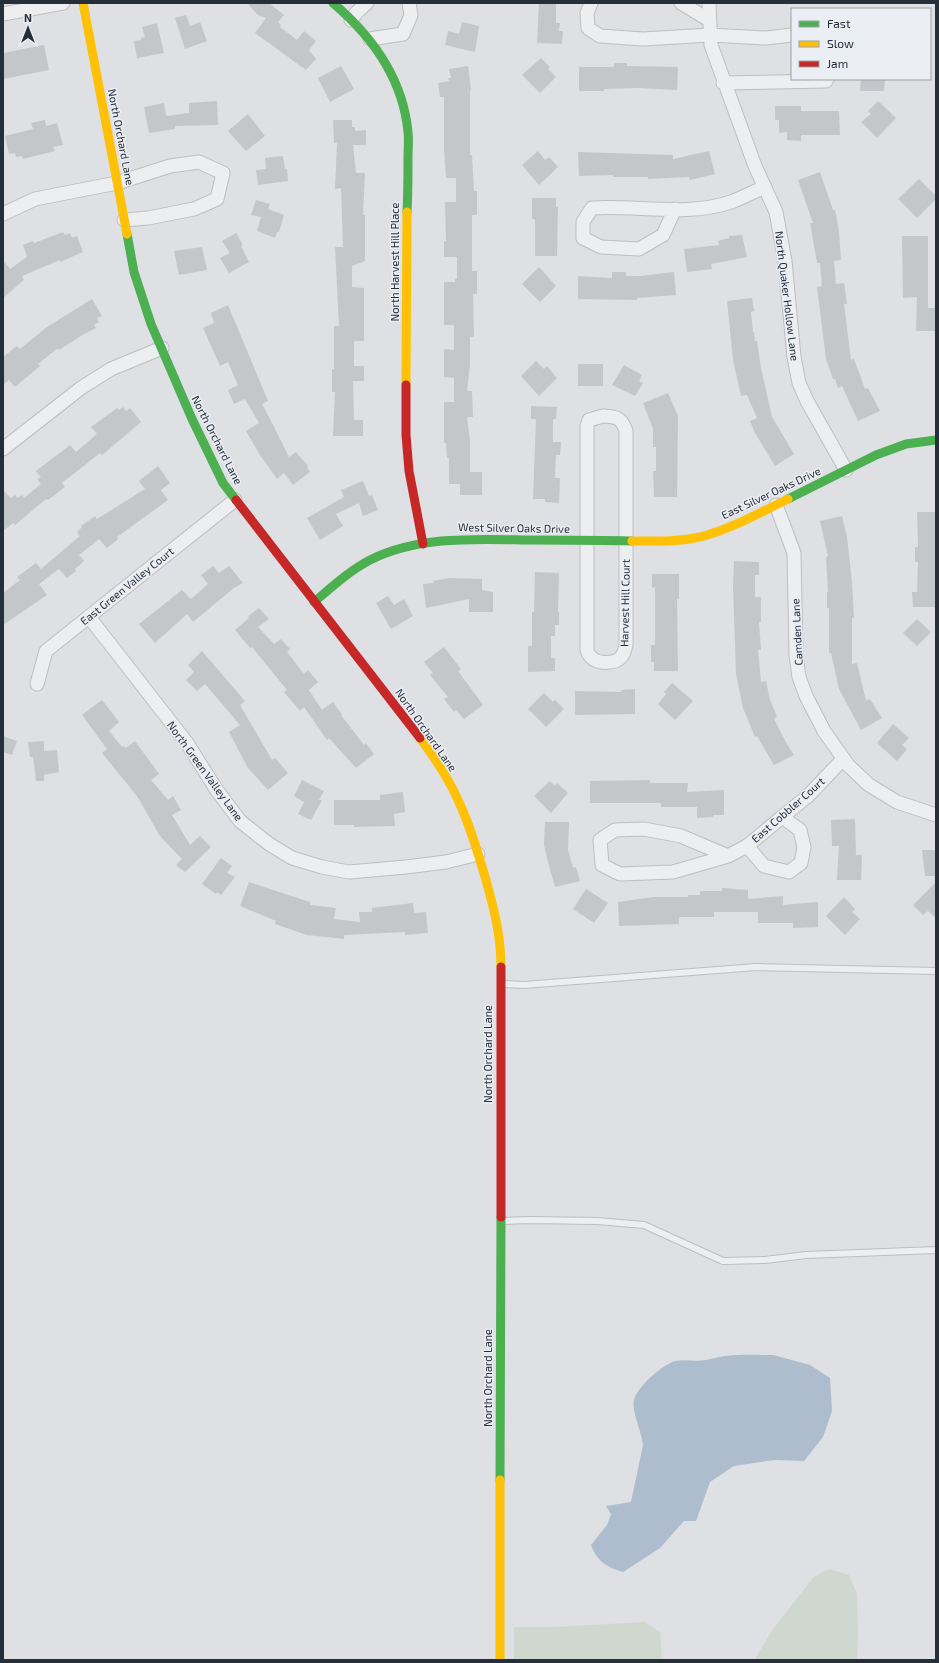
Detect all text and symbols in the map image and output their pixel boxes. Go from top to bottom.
north arrow [8,8,48,48]
legend [791,8,931,80]
text: N [24,11,32,24]
text: Fast [827,16,851,30]
text: Slow [827,36,854,50]
text: Jam [827,56,848,70]
street label: North Orchard Lane [106,88,137,186]
street label: North Harvest Hill Place [388,202,401,321]
street label: North Quaker Hollow Lane [772,230,802,362]
street label: North Orchard Lane [189,393,246,486]
street label: East Silver Oaks Drive [719,464,822,521]
street label: West Silver Oaks Drive [458,520,570,535]
street label: East Green Valley Court [77,544,176,627]
street label: Harvest Hill Court [617,559,632,647]
street label: Camden Lane [788,598,805,666]
street label: North Orchard Lane [393,686,460,774]
street label: North Green Valley Lane [165,718,246,823]
street label: East Cobbler Court [748,774,827,845]
street label: North Orchard Lane [481,1005,494,1103]
street label: North Orchard Lane [481,1329,494,1427]

